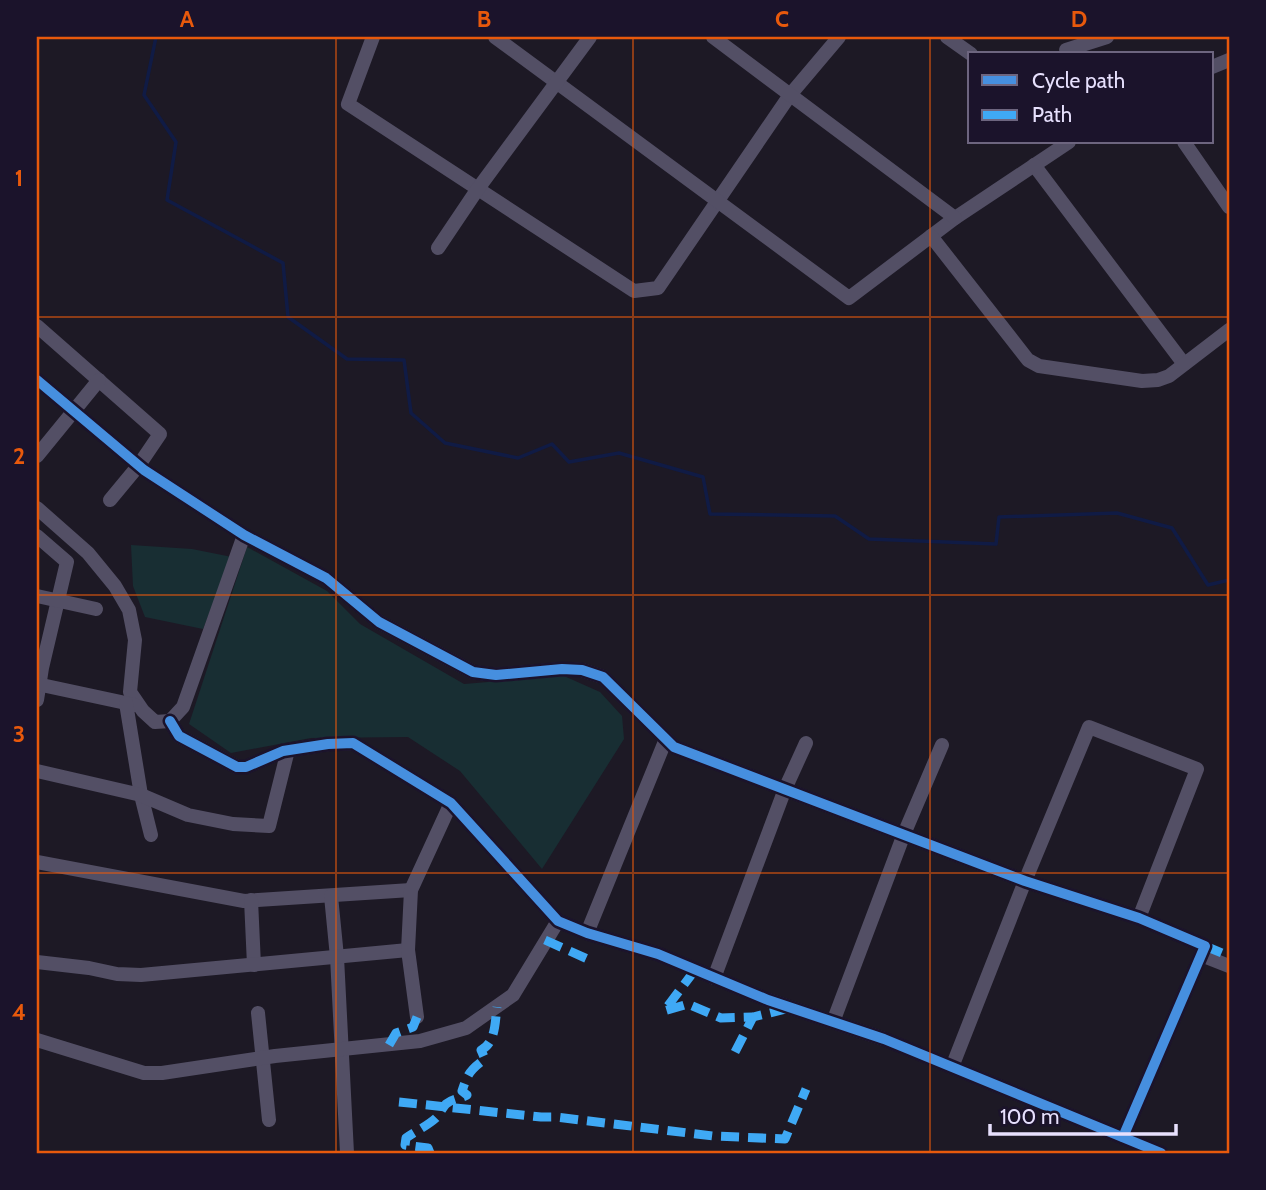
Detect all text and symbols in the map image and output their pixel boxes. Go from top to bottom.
text: A [180,5,195,33]
text: B [477,5,491,33]
text: C [775,5,789,33]
text: D [1071,5,1087,33]
legend [968,52,1214,144]
text: Cycle path [1032,68,1125,93]
text: Path [1032,102,1072,127]
text: 1 [15,164,23,192]
text: 2 [13,442,25,470]
text: 3 [13,720,25,748]
text: 4 [12,998,26,1026]
scale bar [990,1092,1175,1136]
text: 100 m [1000,1104,1059,1129]

